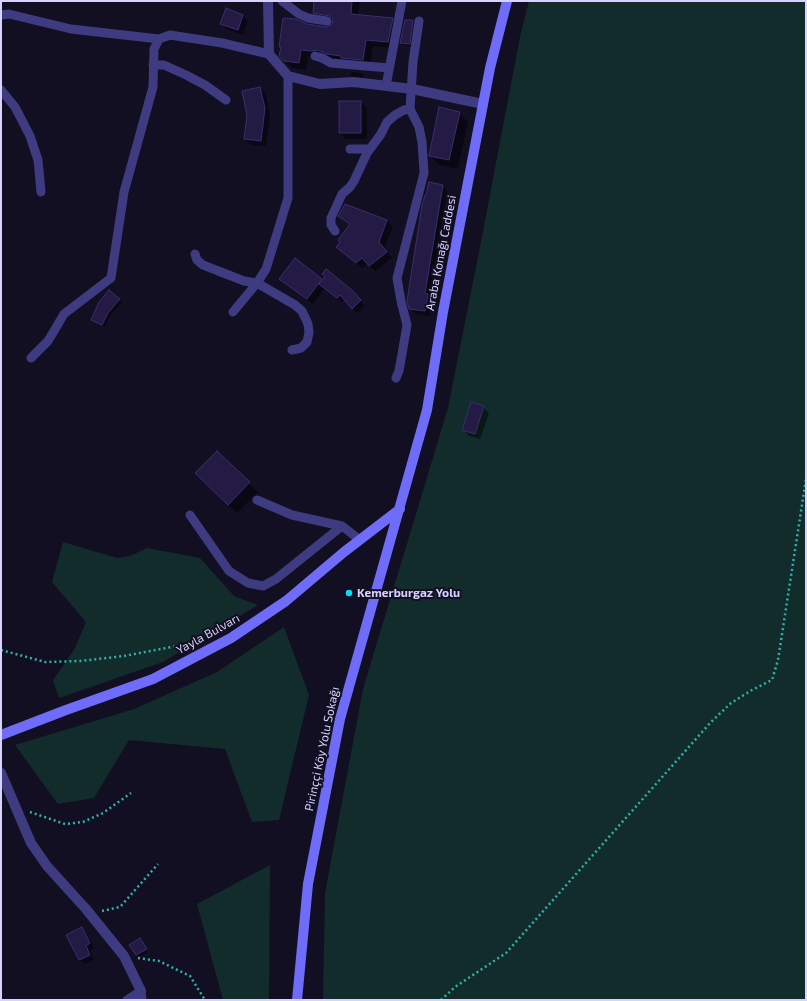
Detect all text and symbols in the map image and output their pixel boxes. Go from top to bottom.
street label: Araba Konağı Caddesi [423,194,459,312]
place label: Kemerburgaz Yolu [357,586,460,600]
marker: Kemerburgaz Yolu [344,588,354,598]
street label: Yayla Bulvarı [174,611,242,657]
street label: Pirinççi Köy Yolu Sokağı [302,686,342,812]

